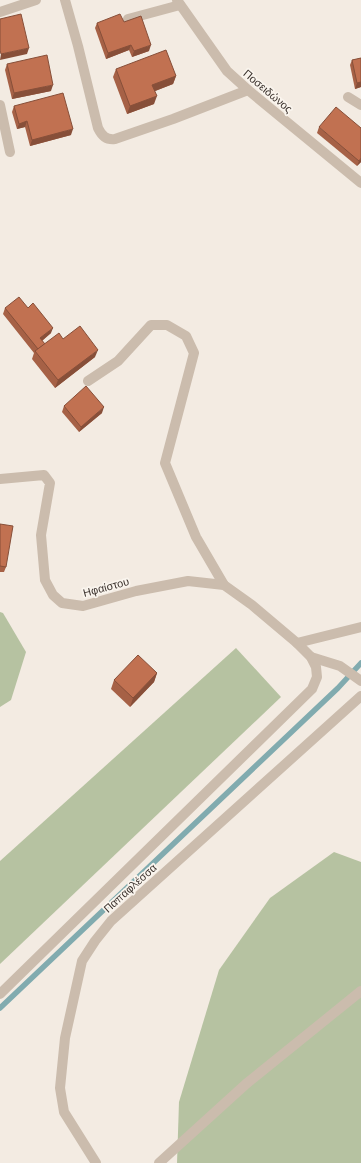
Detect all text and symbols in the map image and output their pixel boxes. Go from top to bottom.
street label: Ποσειδώνος [241,66,295,116]
street label: Ηφαίστου [81,574,131,600]
street label: Παπαφλέσσα [101,860,160,915]

